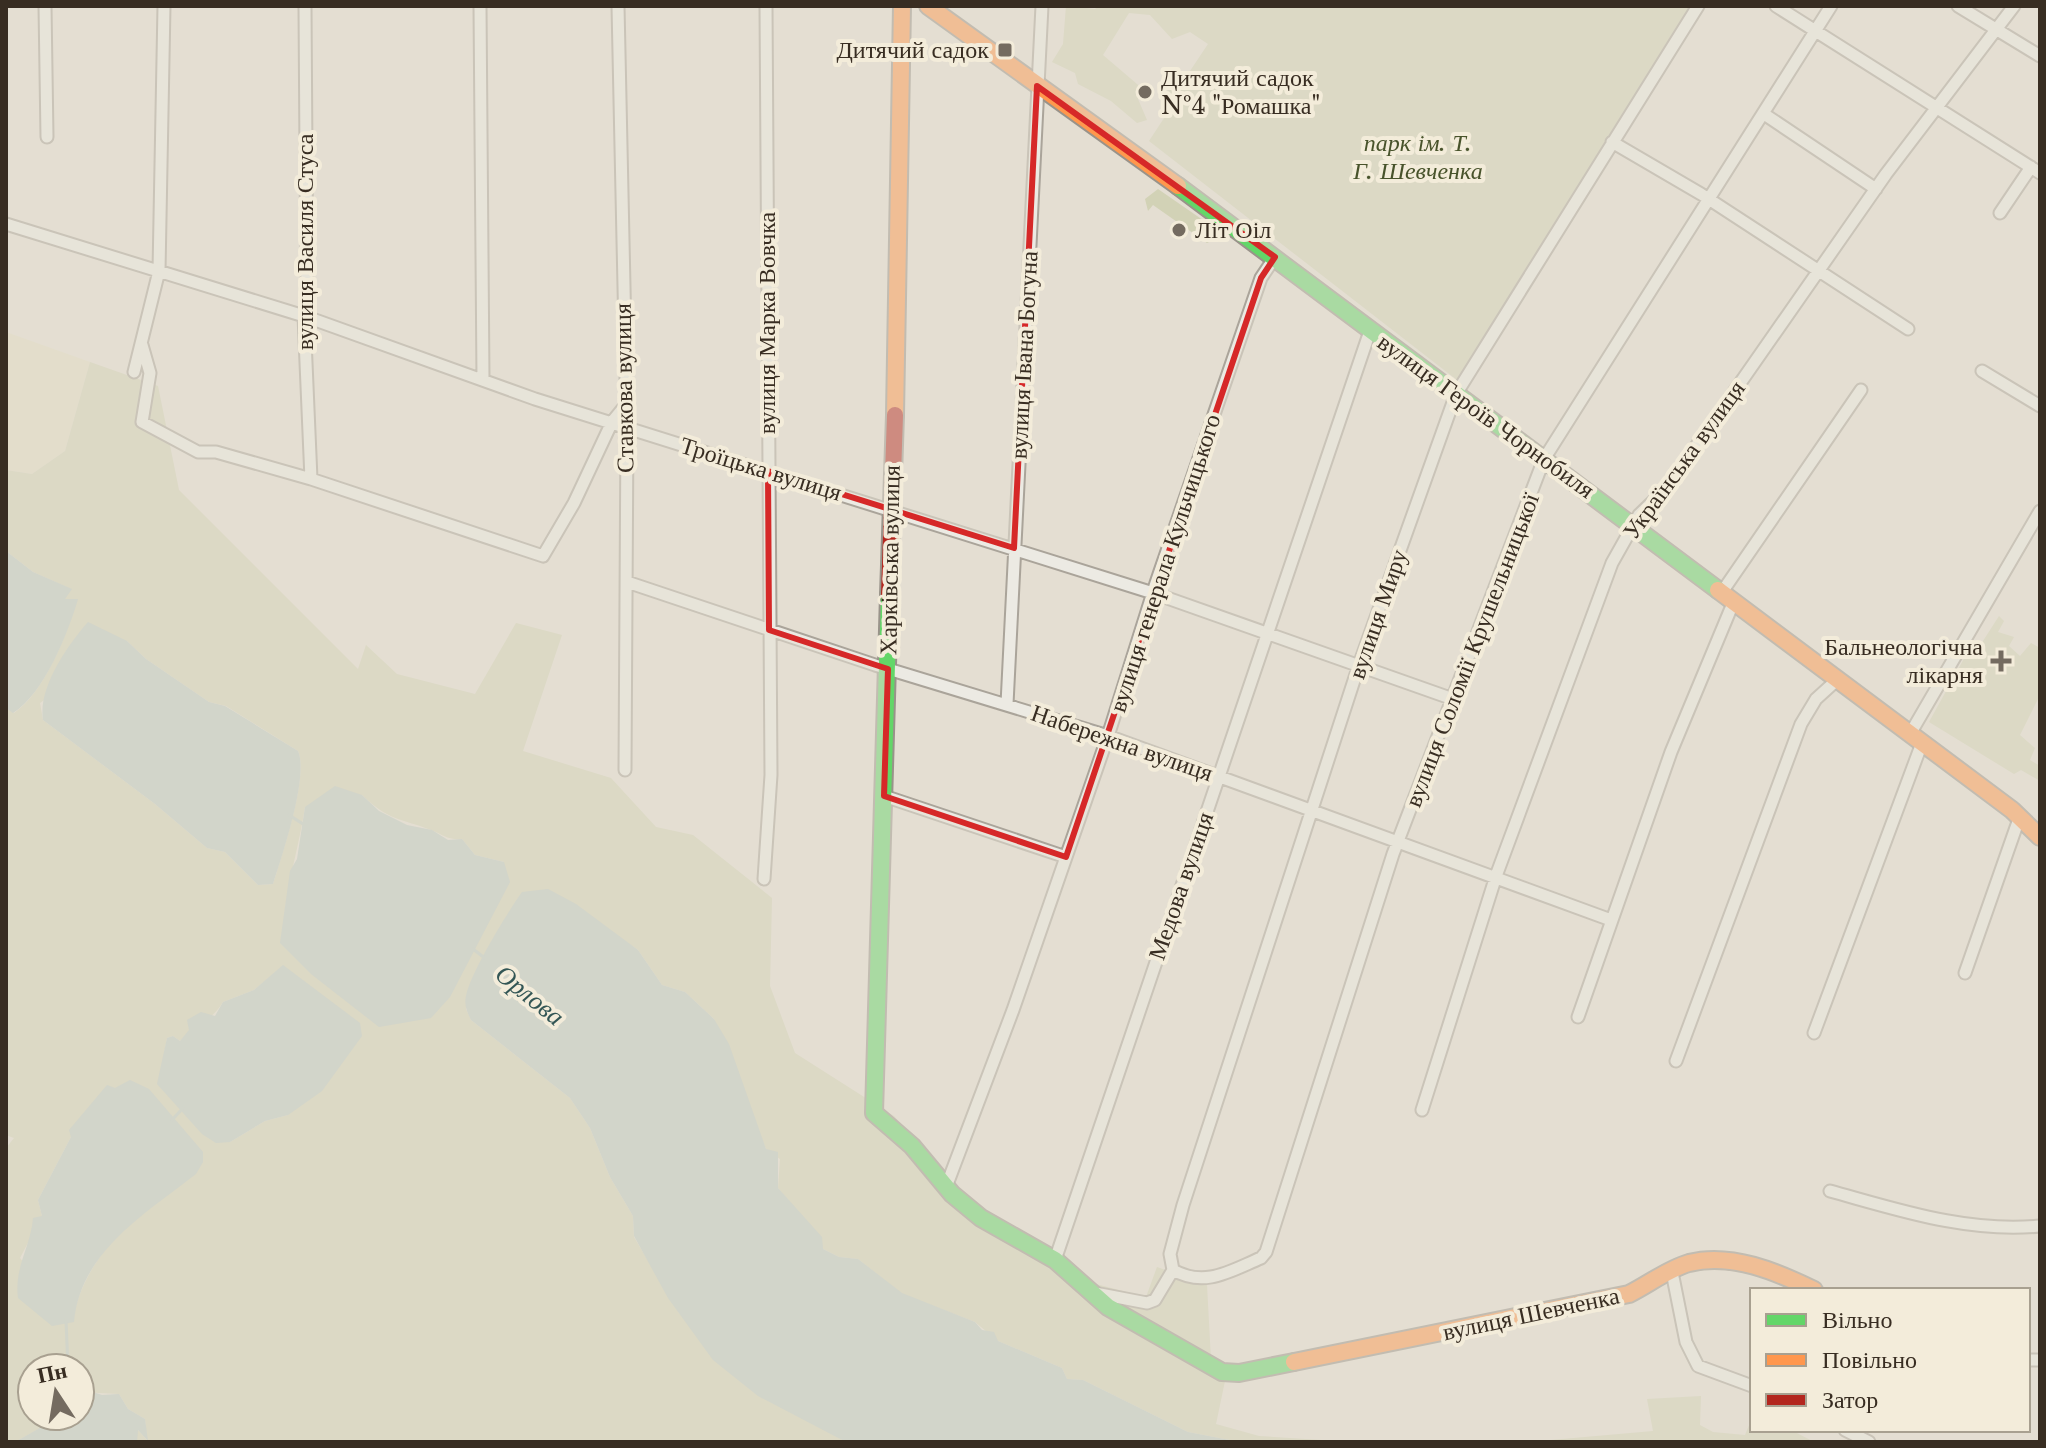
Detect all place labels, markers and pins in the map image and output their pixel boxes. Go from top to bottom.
place label: Дитячий садок [836,35,989,64]
marker: Дитячий садок [996,41,1014,59]
place label: Дитячий садок №4 "Ромашка" [1161,63,1320,120]
marker: Дитячий садок №4 "Ромашка" [1136,83,1154,101]
place label: Літ Оіл [1195,215,1271,244]
marker: Літ Оіл [1170,221,1188,239]
place label: Бальнеологічна лікарня [1824,632,1983,689]
marker: Бальнеологічна лікарня [1990,650,2012,672]

